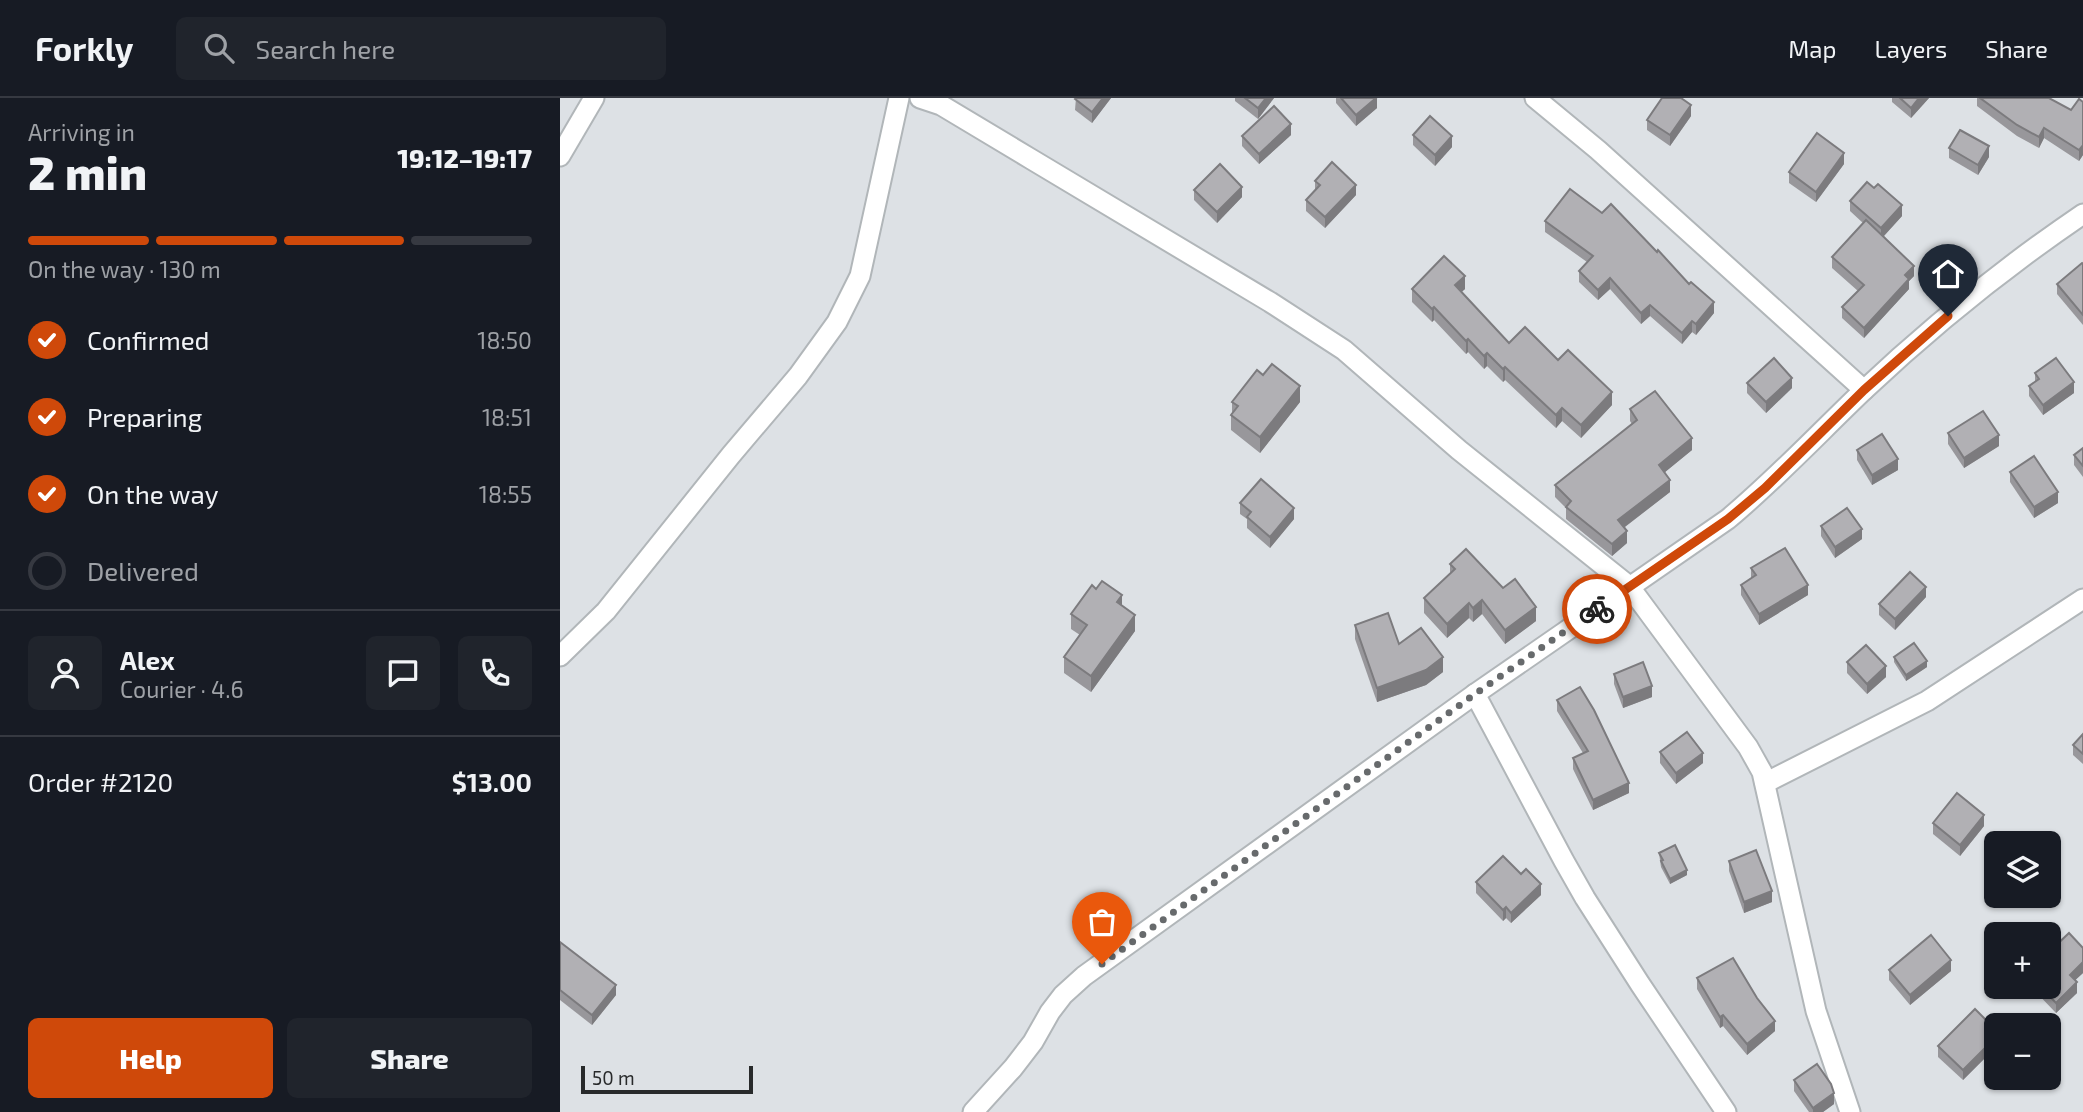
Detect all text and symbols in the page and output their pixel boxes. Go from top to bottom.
search box [176,17,666,80]
text: Forkly [35,28,134,68]
icon: search [200,29,238,67]
text: Search here [256,33,395,64]
text: Map [1788,34,1836,63]
text: Layers [1874,34,1947,63]
text: Share [1985,34,2048,63]
text: Arriving in [28,118,135,146]
text: 19:12–19:17 [397,142,532,173]
text: 2 min [28,144,147,199]
pin [1918,244,1978,316]
text: On the way · 130 m [28,255,221,283]
icon: home [1929,255,1967,293]
icon: check [28,321,66,359]
text: Confirmed [87,324,210,355]
text: 18:50 [477,326,532,354]
icon: check [28,398,66,436]
text: Preparing [87,401,202,432]
text: 18:51 [482,403,532,431]
icon: check [28,475,66,513]
text: On the way [87,478,218,509]
text: 18:55 [479,480,532,508]
text: Delivered [87,555,199,586]
courier [1562,574,1632,644]
icon: bike [1578,590,1616,628]
button: person [28,636,102,710]
button: chat [366,636,440,710]
button: phone [458,636,532,710]
text: Alex [120,644,175,675]
text: Courier · 4.6 [120,675,244,703]
text: Order #2120 [28,766,173,797]
text: $13.00 [452,766,532,797]
map controls [1984,831,2061,1090]
button: layers [1984,831,2061,908]
pin [1072,892,1132,964]
icon: bag [1083,903,1121,941]
button: + [1984,922,2061,999]
button: − [1984,1013,2061,1090]
button: Help [28,1018,273,1098]
button: Share [287,1018,532,1098]
scale bar [581,1063,752,1095]
text: 50 m [592,1066,635,1089]

